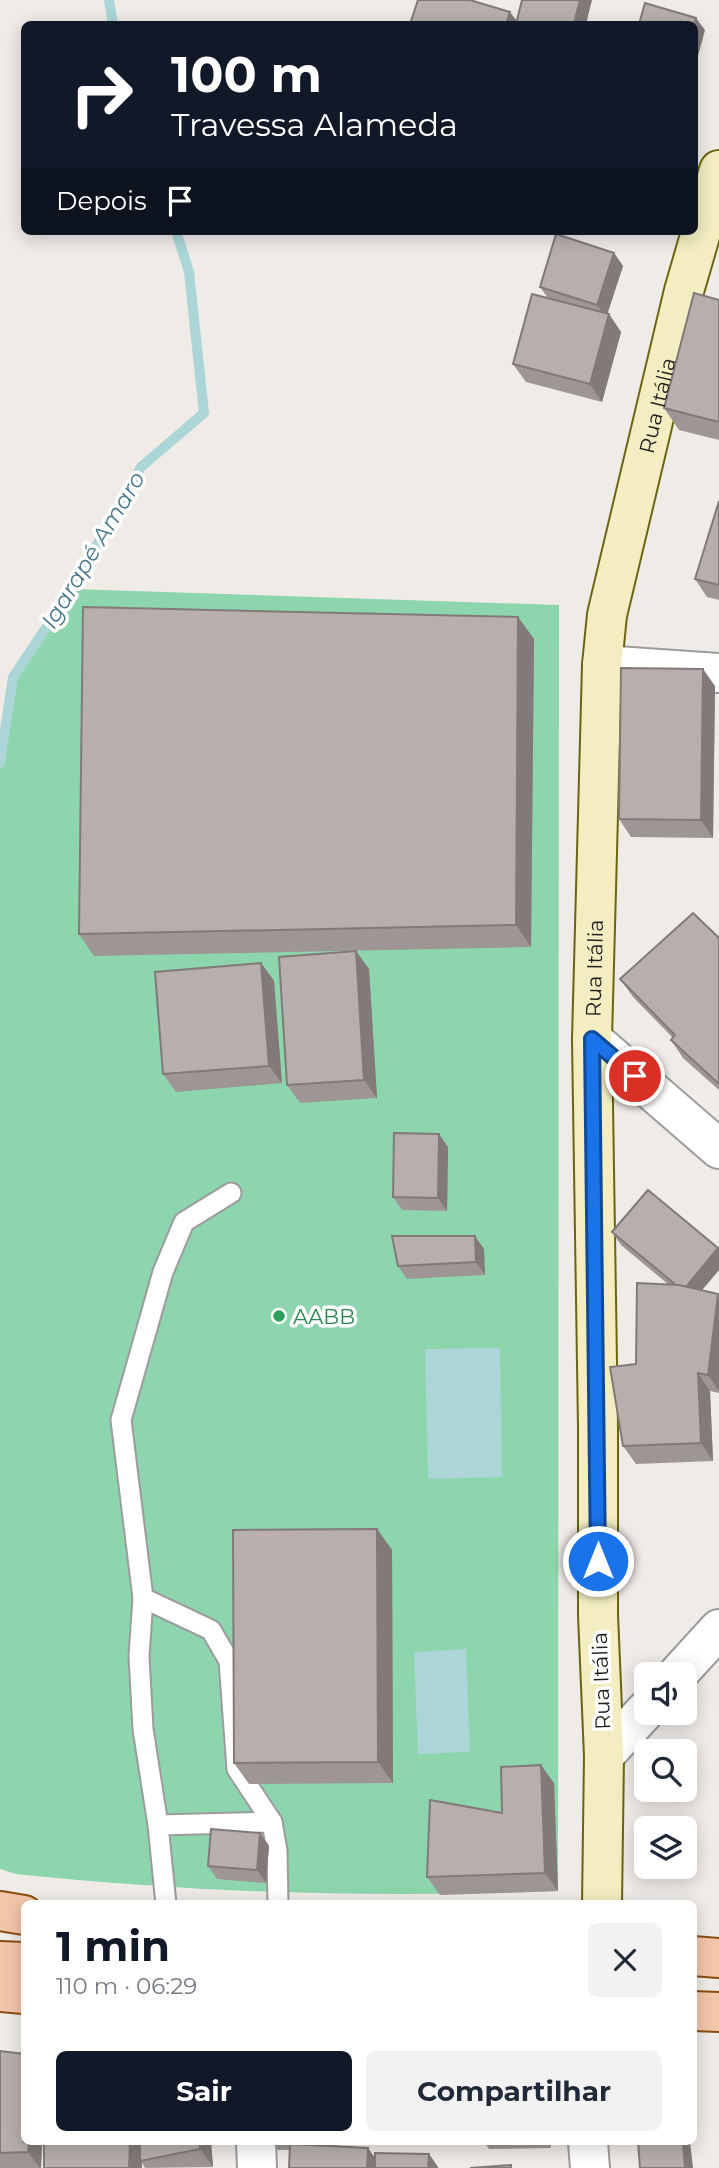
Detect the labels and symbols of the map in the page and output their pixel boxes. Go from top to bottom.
street label: Rua Itália [633,355,680,456]
water label: Igarapé Amaro [35,466,151,634]
street label: Rua Itália [580,919,608,1017]
pin [605,1046,665,1106]
place label: AABB [293,1304,355,1329]
marker: AABB [271,1308,287,1324]
position arrow [561,1524,635,1598]
street label: Rua Itália [587,1632,615,1730]

